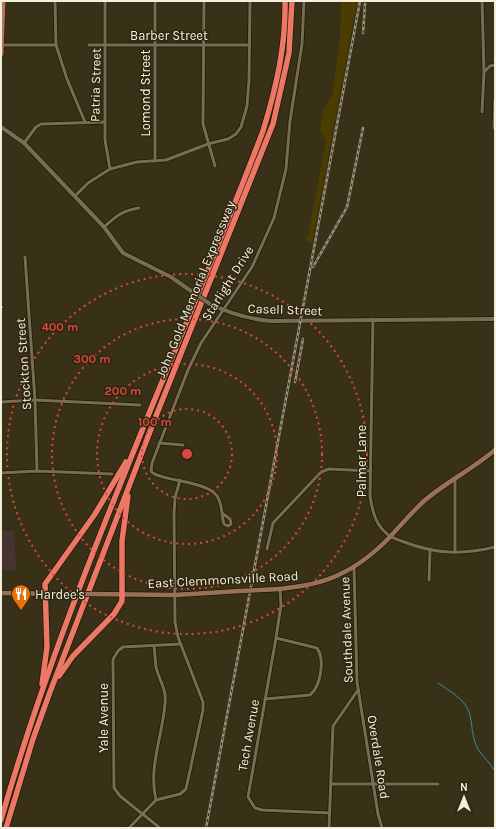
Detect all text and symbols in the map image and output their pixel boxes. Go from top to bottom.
street label: Barber Street [130,28,208,43]
street label: Patria Street [87,48,104,122]
street label: Lomond Street [138,50,153,136]
street label: John Gold Memorial Expressway [153,198,238,380]
street label: Starlight Drive [198,243,257,324]
street label: Casell Street [247,301,323,318]
street label: Stockton Street [13,317,34,411]
text: 400 m [42,320,78,334]
text: 300 m [73,352,111,366]
text: 200 m [105,384,141,398]
text: 100 m [138,415,172,429]
street label: Palmer Lane [354,424,369,497]
centre of rings [180,447,194,461]
street label: East Clemmonsville Road [147,568,299,591]
street label: Southdale Avenue [337,576,356,684]
restaurant icon: Hardee's [10,583,32,611]
place label: Hardee's [35,587,85,602]
street label: Yale Avenue [96,683,111,753]
street label: Tech Avenue [235,698,262,772]
street label: Overdale Road [364,714,393,800]
north arrow [444,777,484,817]
text: N [460,781,468,794]

